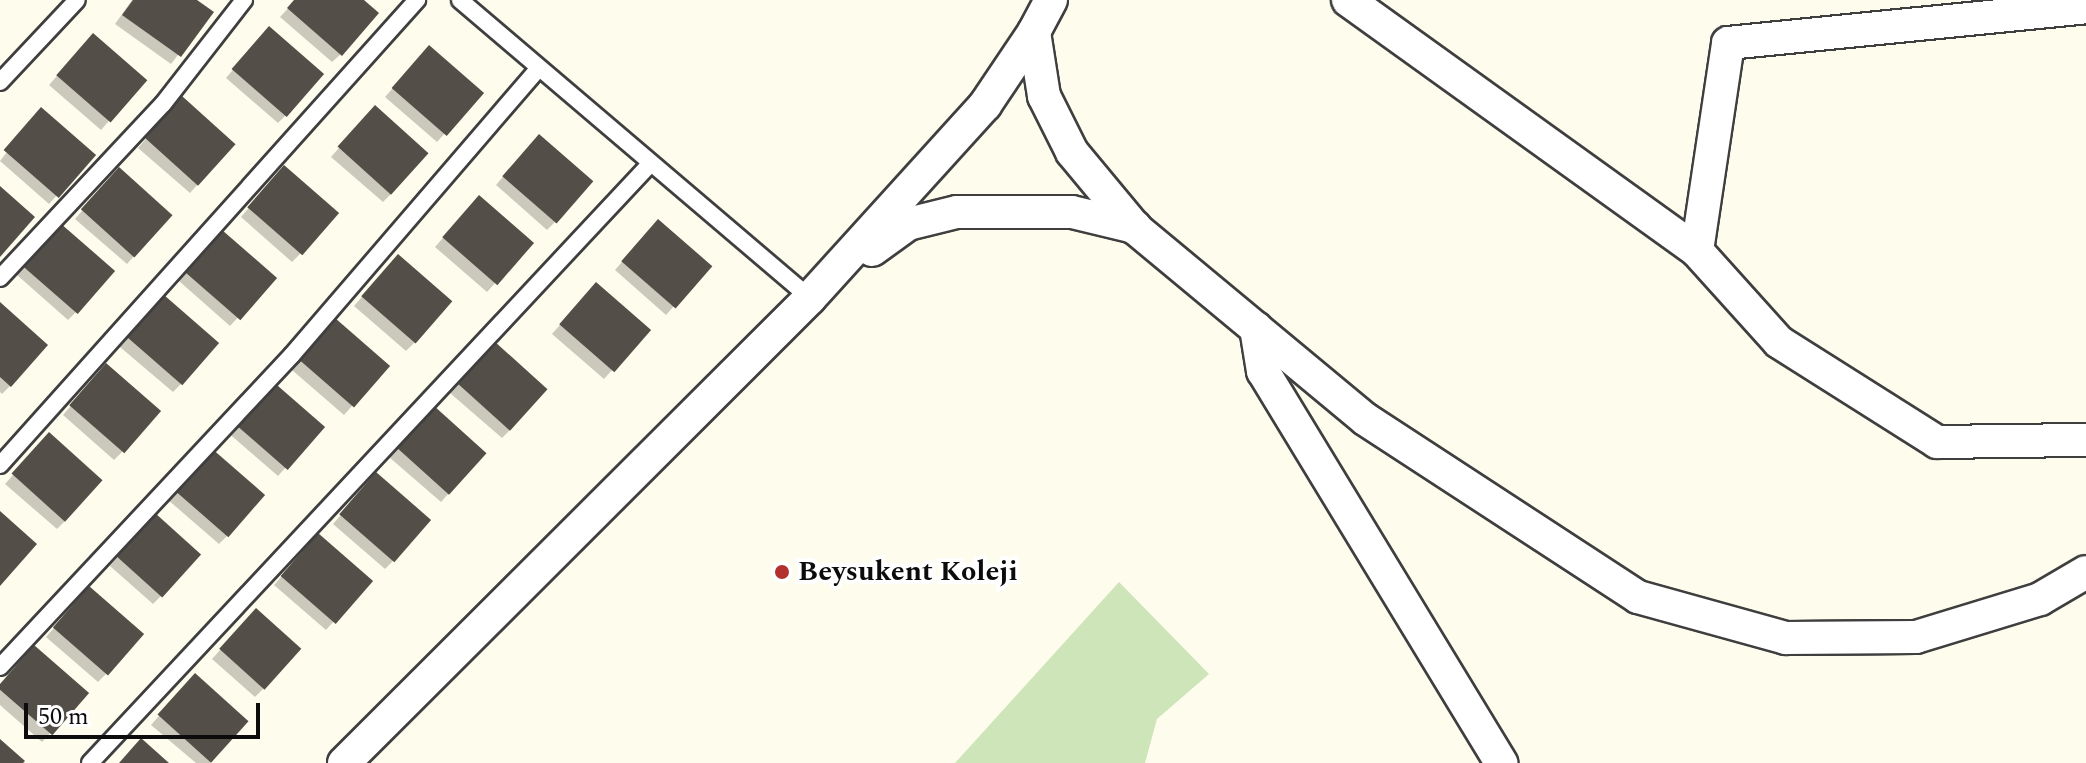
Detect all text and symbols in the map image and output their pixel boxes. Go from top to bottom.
place label: Beysukent Koleji [798,555,1018,589]
marker: Beysukent Koleji [773,563,791,581]
scale bar [28,687,264,737]
text: 50 m [38,699,89,735]

